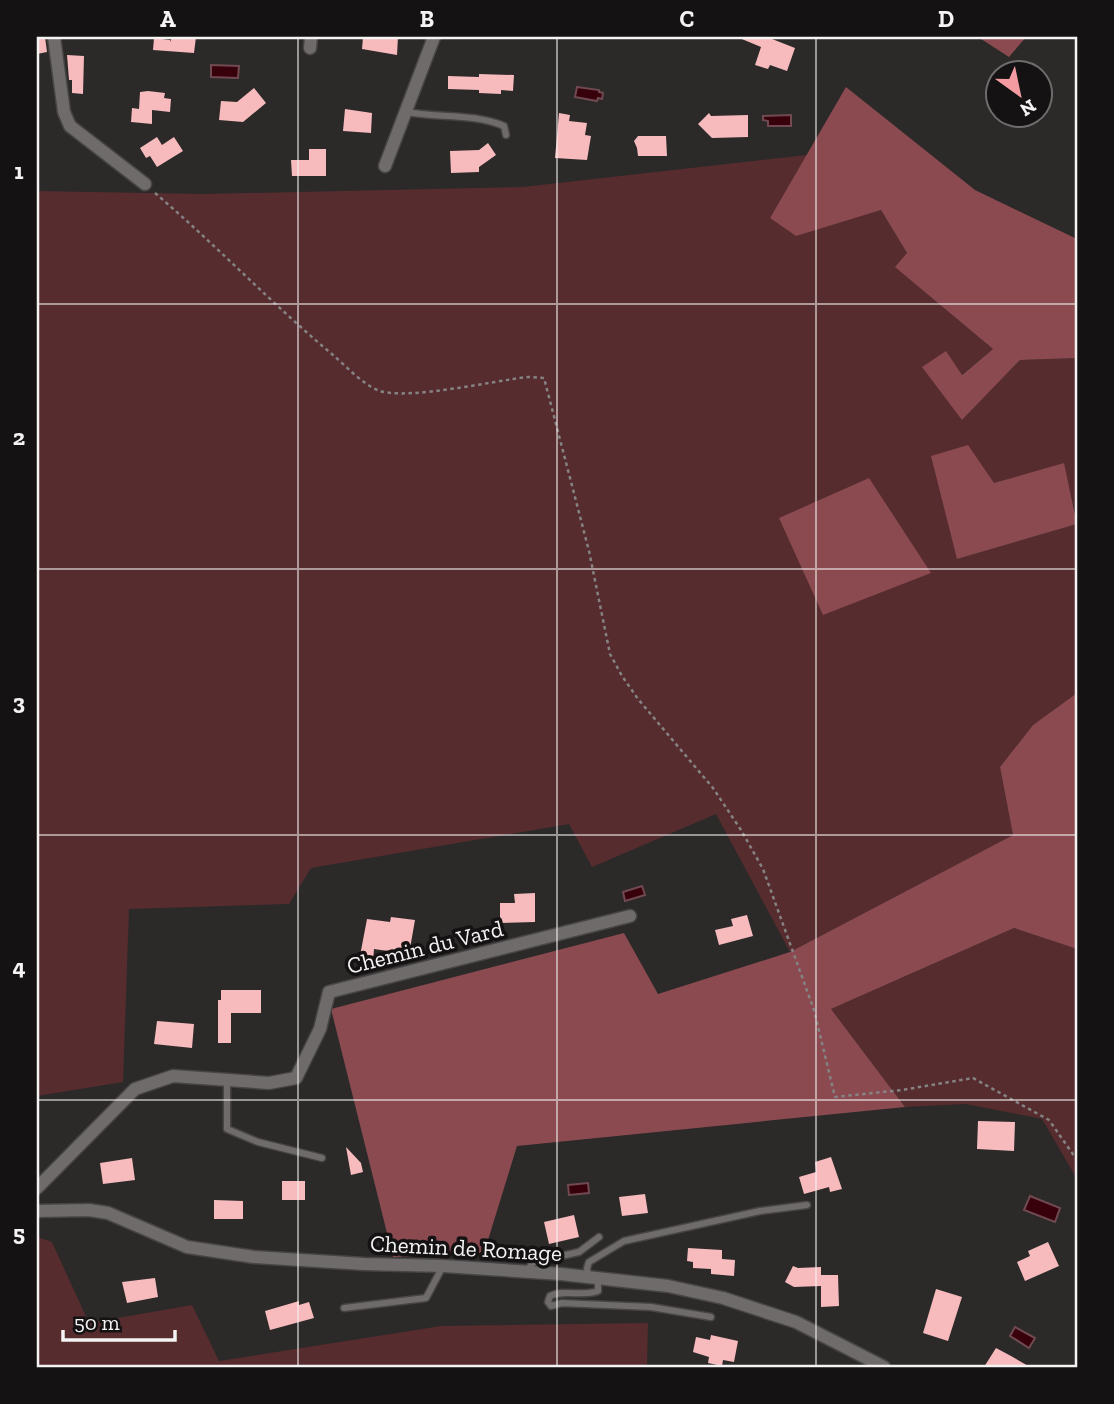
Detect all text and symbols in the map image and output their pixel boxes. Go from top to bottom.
text: A [160,5,176,33]
text: B [420,5,434,33]
text: C [680,5,694,33]
text: D [938,5,954,33]
north arrow [984,60,1054,130]
text: N [1016,94,1040,121]
text: 1 [14,157,24,185]
text: 2 [13,423,25,451]
text: 3 [13,688,25,716]
street label: Chemin du Vard [344,914,506,980]
text: 4 [12,953,26,981]
text: 5 [13,1219,25,1247]
street label: Chemin de Romage [369,1229,563,1267]
scale bar [63,1299,175,1343]
text: 50 m [74,1310,120,1335]

